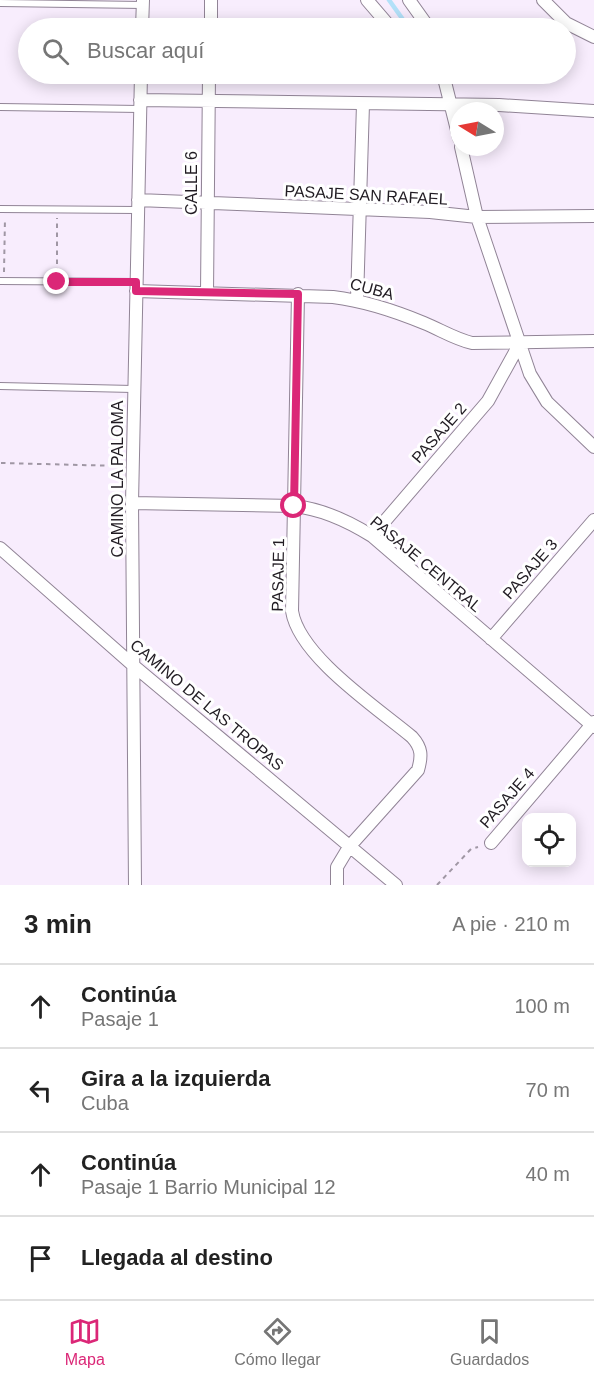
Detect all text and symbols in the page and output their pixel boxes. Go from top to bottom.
search box [18,18,576,84]
icon: search [39,35,72,68]
text: Buscar aquí [87,38,204,63]
north arrow [450,102,504,156]
street label: CALLE 6 [183,151,200,215]
street label: PASAJE SAN RAFAEL [284,182,448,208]
route end [43,268,69,294]
street label: CUBA [348,275,396,303]
street label: CAMINO LA PALOMA [109,400,126,558]
street label: PASAJE 2 [408,400,470,466]
route start [280,492,306,518]
street label: PASAJE CENTRAL [367,513,485,615]
street label: PASAJE 3 [499,536,561,602]
street label: PASAJE 1 [269,538,287,612]
street label: CAMINO DE LAS TROPAS [127,636,287,774]
street label: PASAJE 4 [476,765,538,831]
map controls [522,813,576,867]
button: locate [522,813,576,867]
text: 3 min [24,909,92,939]
text: A pie · 210 m [452,913,570,935]
text: Continúa [81,982,176,1007]
icon: ahead [24,990,57,1023]
text: 100 m [514,995,570,1017]
text: Pasaje 1 [81,1008,159,1030]
text: Gira a la izquierda [81,1066,271,1091]
icon: left [24,1074,57,1107]
text: 70 m [526,1079,570,1101]
text: Cuba [81,1092,129,1114]
text: Continúa [81,1150,176,1175]
icon: ahead [24,1158,57,1191]
text: 40 m [526,1163,570,1185]
text: Pasaje 1 Barrio Municipal 12 [81,1176,336,1198]
icon: arrive [24,1242,57,1275]
text: Llegada al destino [81,1245,273,1270]
tab: Mapa [65,1315,105,1369]
tab: Cómo llegar [234,1315,321,1369]
tab: Guardados [450,1315,529,1369]

